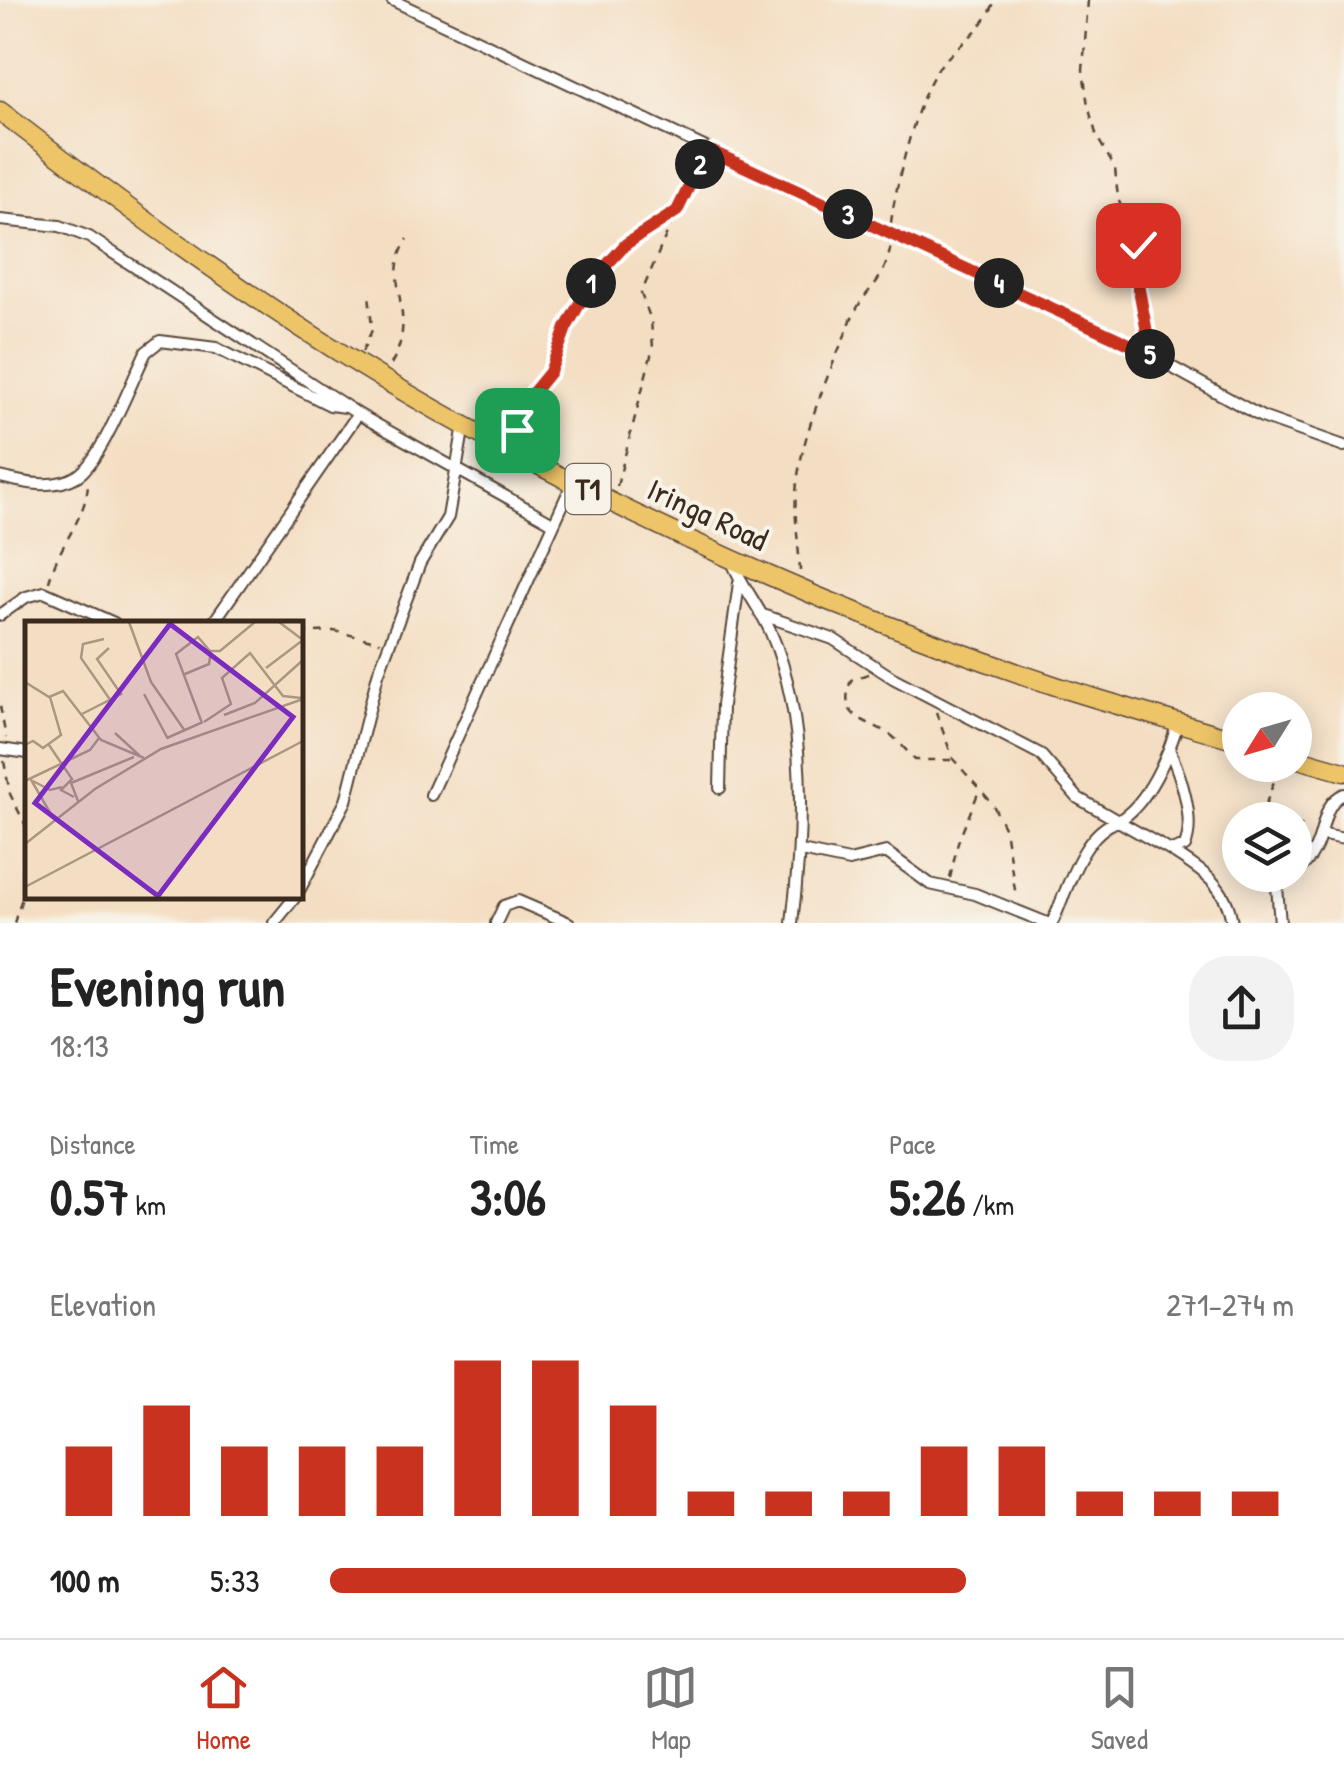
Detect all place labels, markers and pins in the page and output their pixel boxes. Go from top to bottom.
pin: 2 [675,139,725,189]
pin: 3 [823,189,873,239]
pin [1096,203,1181,288]
pin: 1 [566,258,616,308]
pin: 4 [974,258,1024,308]
pin: 5 [1125,329,1175,379]
pin [475,388,560,473]

